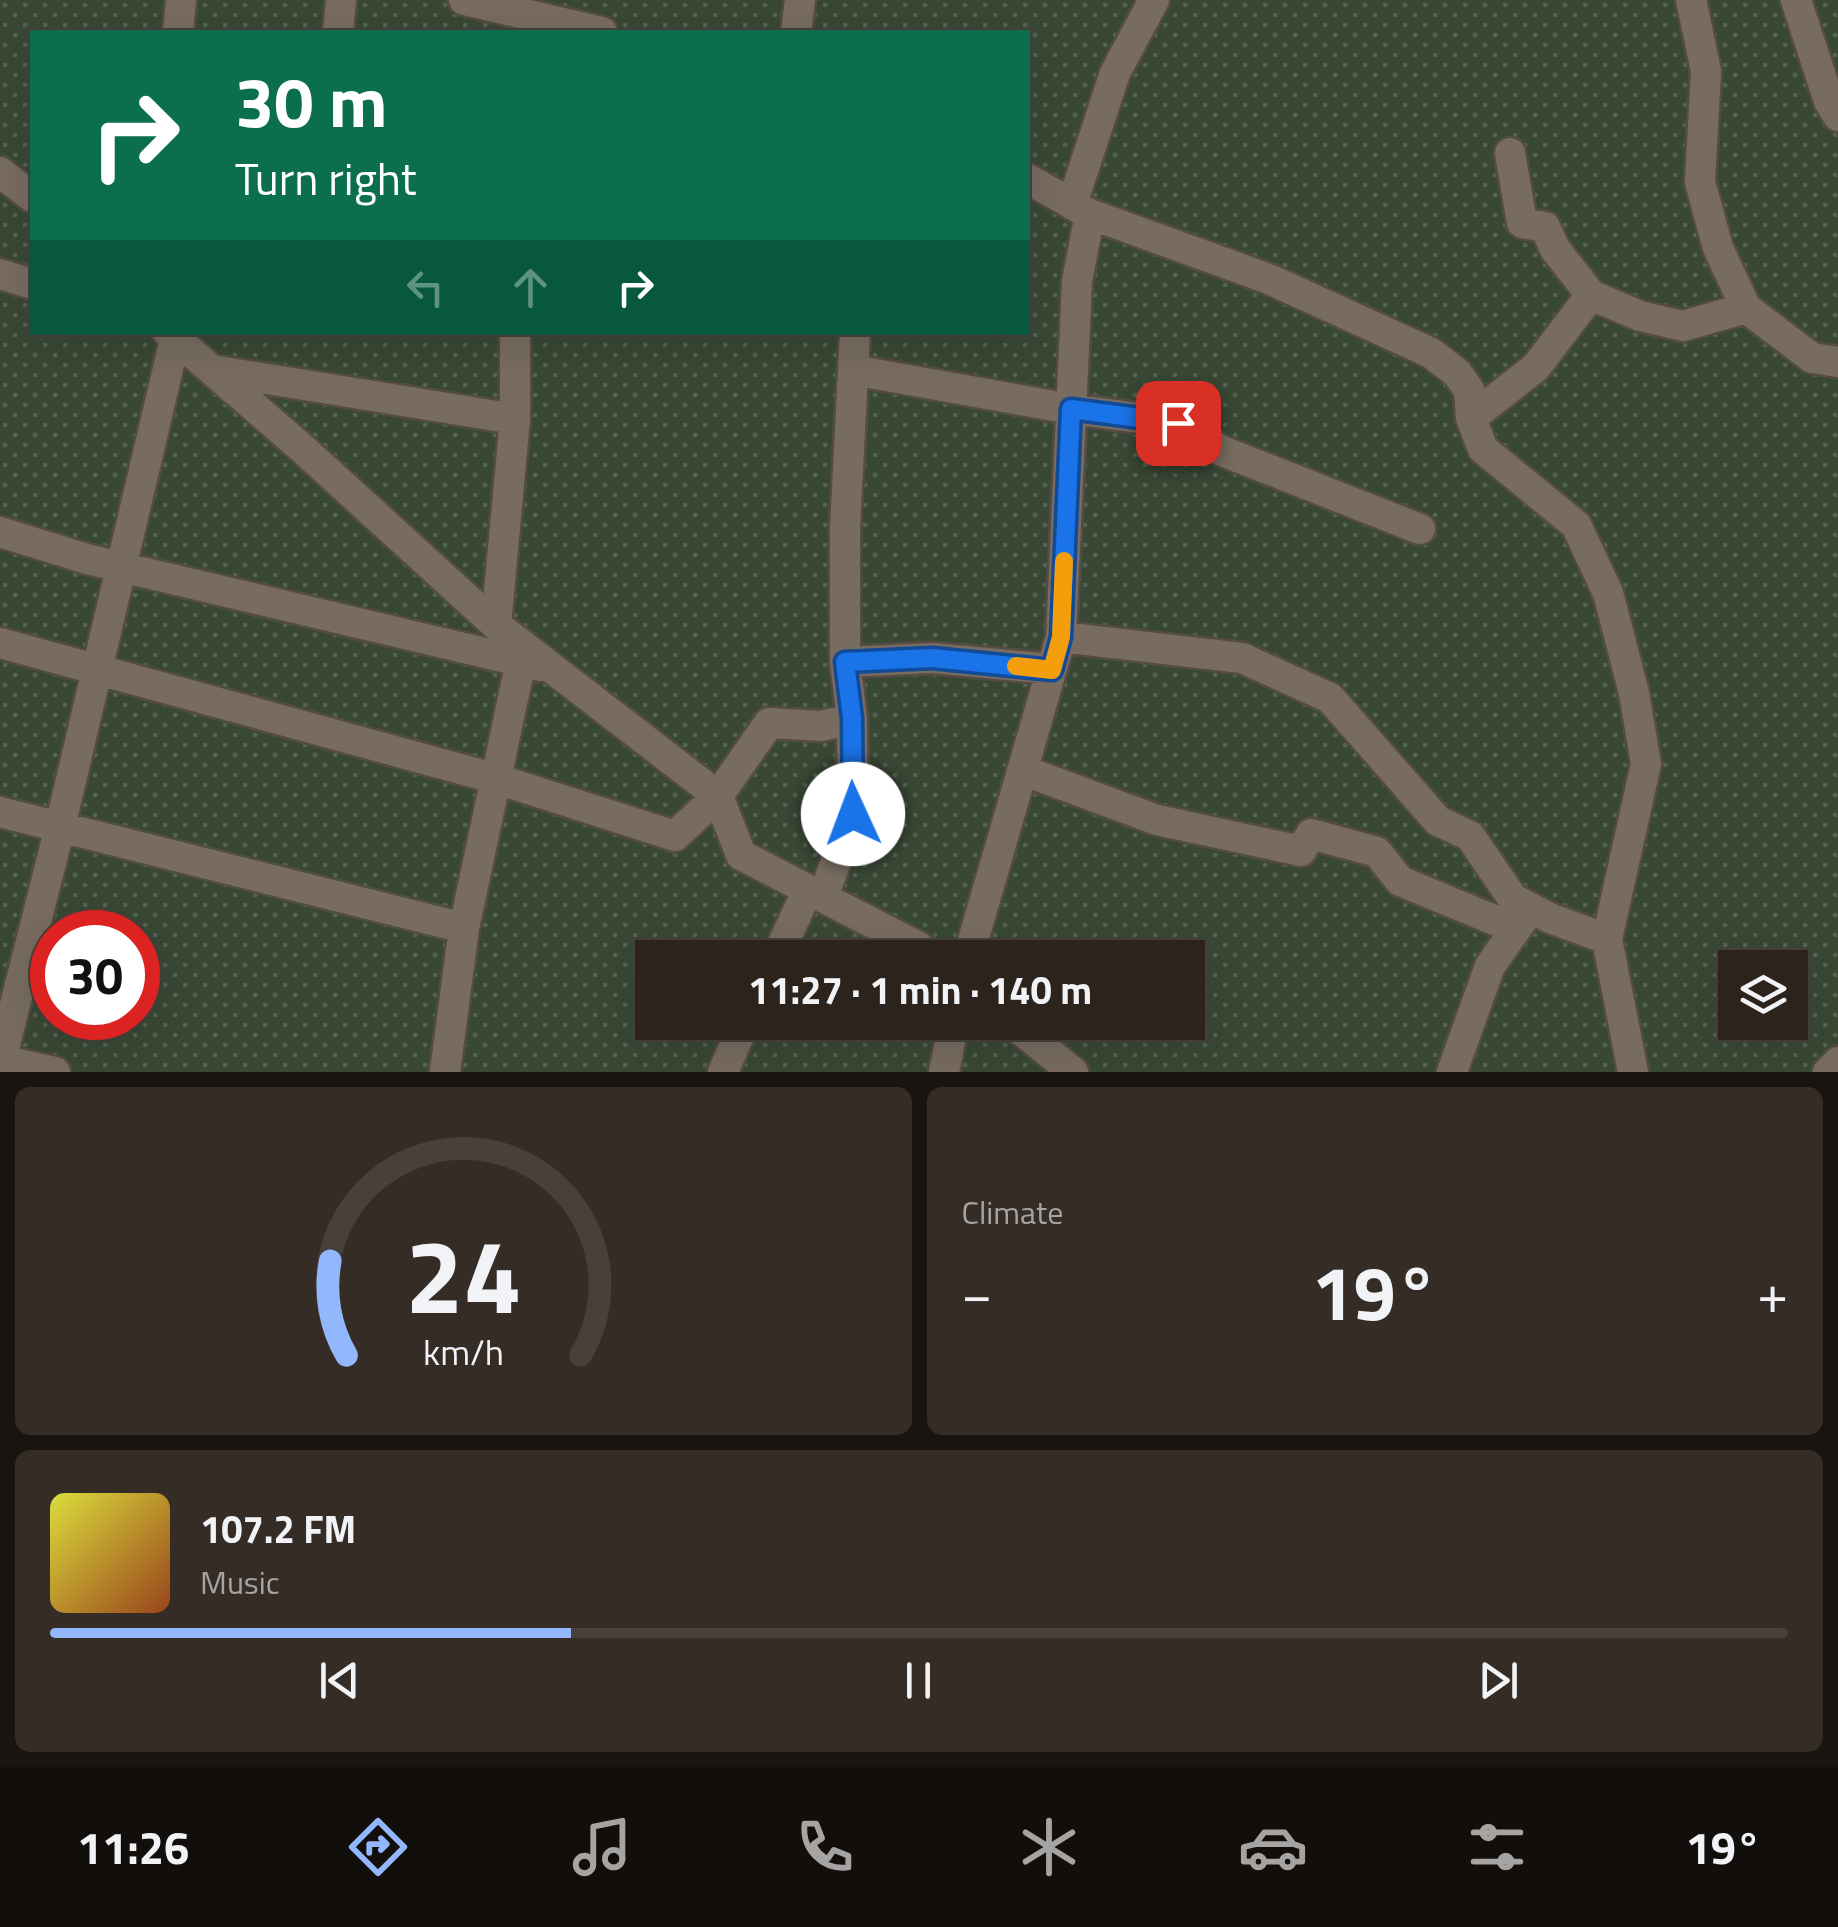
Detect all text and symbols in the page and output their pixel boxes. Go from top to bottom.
text: 30 m [235,48,388,154]
icon: right [70,70,200,200]
text: Turn right [235,144,417,212]
icon: left [398,260,453,315]
icon: ahead [503,260,558,315]
icon: right [608,260,663,315]
pin [1136,381,1221,466]
icon: arrive [1151,396,1206,451]
position arrow [801,762,905,866]
speed limit sign: 30 [30,910,160,1040]
map controls [1718,950,1808,1040]
button: layers [1718,950,1808,1040]
text: 11:27 · 1 min · 140 m [748,961,1092,1019]
text: Climate [962,1188,1063,1236]
text: 24 [405,1195,521,1353]
text: 19° [1312,1235,1438,1349]
text: − [962,1251,992,1334]
text: + [1757,1251,1788,1334]
text: km/h [423,1324,504,1379]
text: 107.2 FM [200,1500,356,1558]
text: Music [200,1558,280,1606]
icon: previous [312,1653,367,1708]
icon: pause [891,1653,946,1708]
icon: next [1471,1653,1526,1708]
icon: directions [343,1812,413,1882]
icon: music [567,1812,637,1882]
icon: phone [790,1812,860,1882]
icon: climate [1014,1812,1084,1882]
icon: car [1238,1812,1308,1882]
icon: filters [1462,1812,1532,1882]
text: 11:26 [77,1813,189,1881]
text: 19° [1685,1813,1761,1881]

